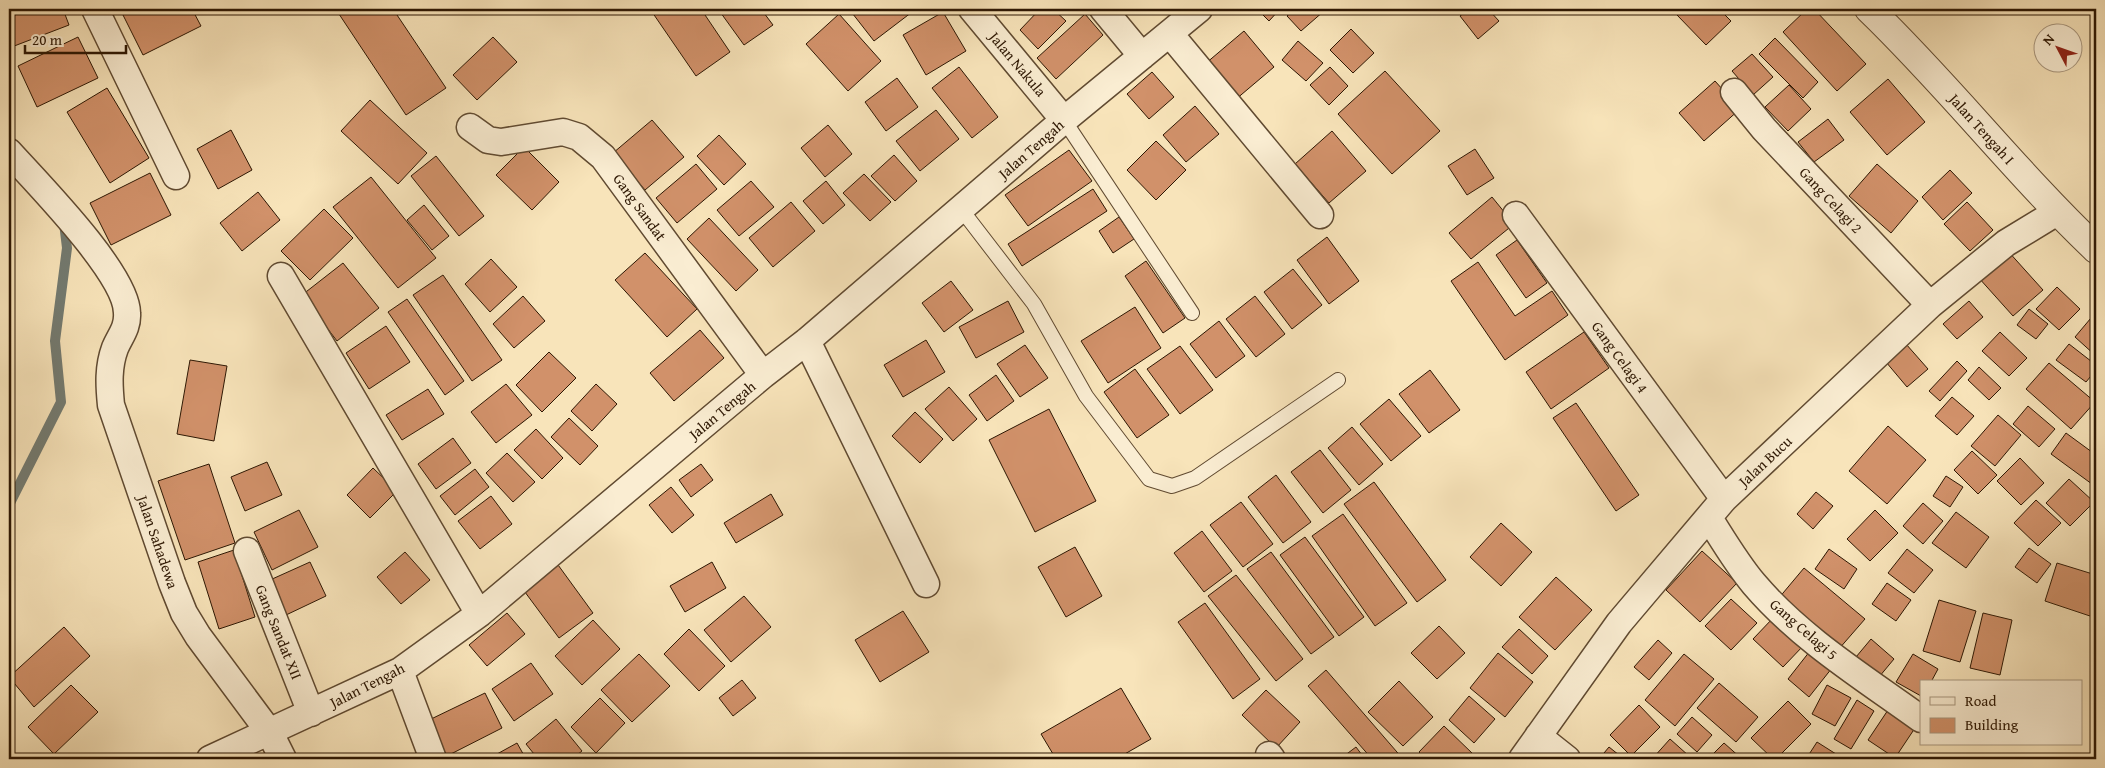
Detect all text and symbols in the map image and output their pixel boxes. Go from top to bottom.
scale bar [25,22,126,54]
north arrow [2032,22,2082,72]
street label: Jalan Nakula [983,26,1051,101]
text: 20 m [32,29,63,50]
text: N [2038,29,2059,50]
street label: Jalan Tengah I [1943,87,2020,169]
street label: Jalan Tengah [992,114,1069,185]
street label: Gang Celagi 2 [1795,162,1867,238]
street label: Gang Sandat [608,169,672,245]
street label: Gang Celagi 4 [1587,317,1653,397]
street label: Jalan Tengah [683,376,760,445]
street label: Jalan Bucu [1732,430,1797,493]
street label: Jalan Sahadewa [132,491,184,591]
street label: Gang Sandat XII [250,582,308,682]
street label: Gang Celagi 5 [1765,594,1843,664]
street label: Jalan Tengah [324,657,408,714]
legend [1920,680,2082,746]
text: Road [1965,690,1996,711]
text: Building [1965,714,2019,735]

